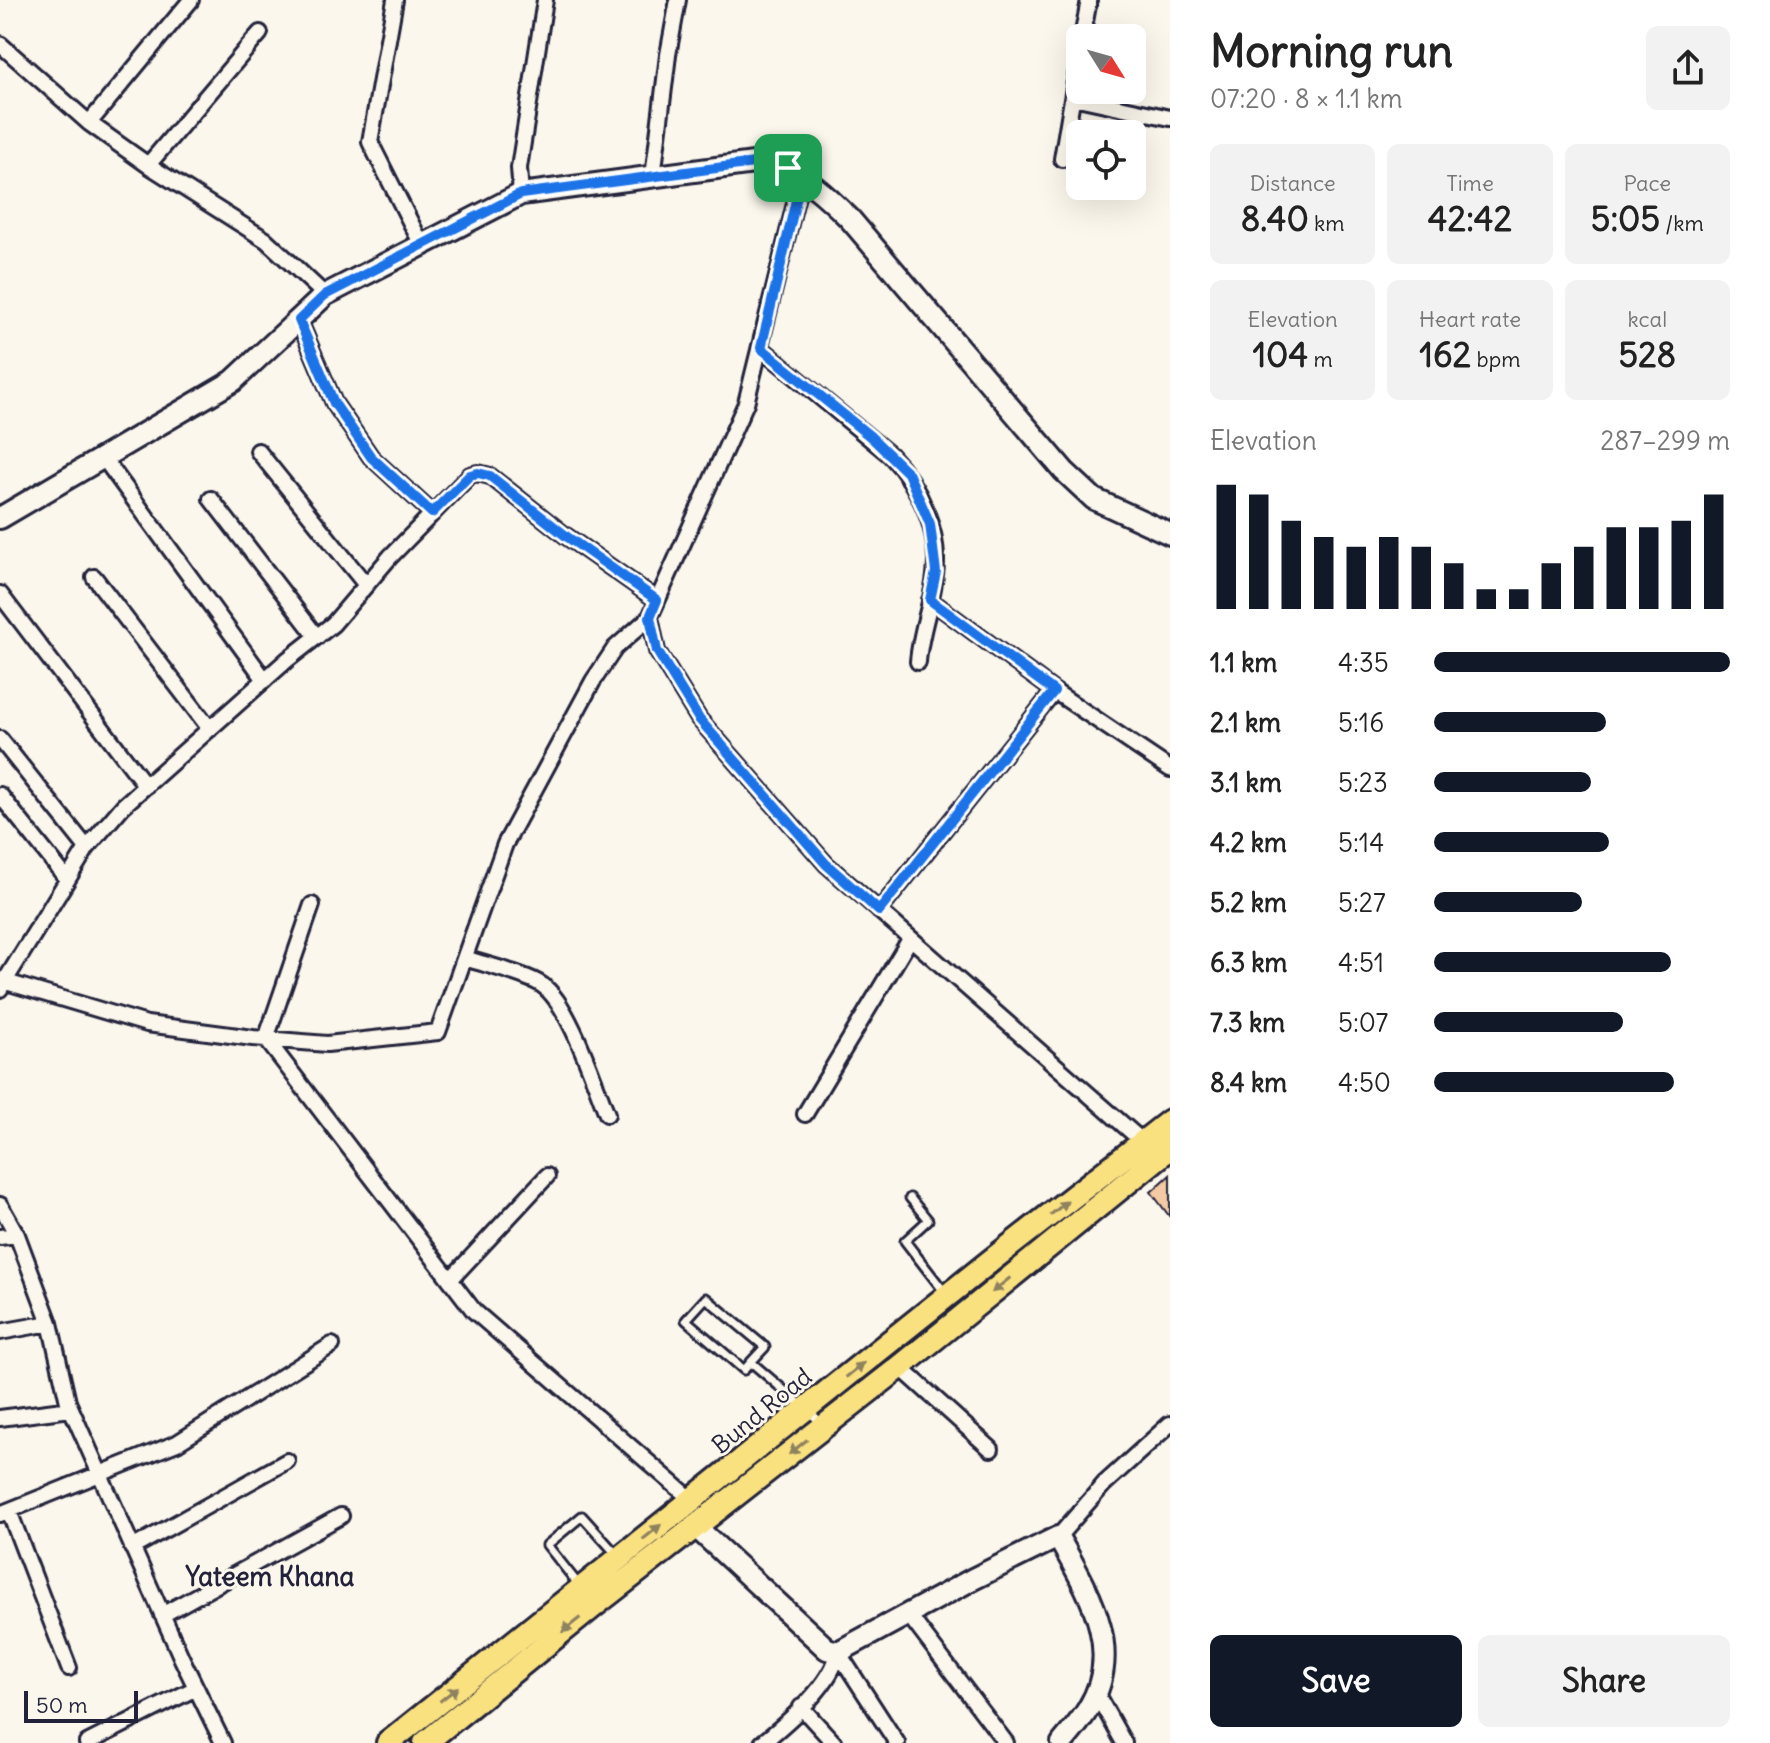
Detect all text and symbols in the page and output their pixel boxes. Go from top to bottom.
north arrow [1066,24,1146,104]
map controls [1066,24,1146,200]
text: Morning run [1210,24,1453,79]
button: share [1646,26,1730,110]
text: 07:20 · 8 × 1.1 km [1210,82,1403,115]
button: locate [1066,120,1146,200]
pin [754,134,822,202]
icon: arrive [766,146,810,190]
text: Distance [1250,169,1336,197]
text: Time [1446,169,1494,197]
text: Pace [1623,169,1671,197]
text: 8.40 [1241,197,1309,240]
text: 42:42 [1428,197,1512,240]
text: 5:05 [1591,197,1660,240]
text: km [1309,209,1345,237]
text: /km [1660,209,1704,237]
text: Elevation [1248,305,1338,333]
text: Heart rate [1419,305,1521,333]
text: kcal [1628,305,1667,333]
text: 104 [1253,333,1308,376]
text: 162 [1420,333,1471,376]
text: 528 [1618,333,1676,376]
text: m [1308,345,1333,373]
text: bpm [1471,345,1520,373]
text: Elevation [1210,424,1317,457]
text: 287–299 m [1600,424,1730,457]
text: 1.1 km [1210,646,1277,679]
text: 4:35 [1338,646,1389,679]
text: 2.1 km [1210,706,1281,739]
text: 5:16 [1338,706,1384,739]
text: 3.1 km [1210,766,1282,799]
text: 5:23 [1338,766,1388,799]
text: 4.2 km [1210,826,1287,859]
text: 5:14 [1338,826,1384,859]
text: 5.2 km [1210,886,1287,919]
text: 5:27 [1338,886,1386,919]
text: 6.3 km [1210,946,1287,979]
text: 4:51 [1338,946,1384,979]
text: 7.3 km [1210,1006,1285,1039]
text: 5:07 [1338,1006,1388,1039]
text: 8.4 km [1210,1066,1287,1099]
text: 4:50 [1338,1066,1391,1099]
one-way arrow [1049,1200,1069,1216]
one-way arrow [991,1276,1011,1293]
street label: Bund Road [705,1361,817,1460]
one-way arrow [845,1362,865,1378]
one-way arrow [787,1439,808,1456]
one-way arrow [642,1524,662,1541]
district label: Yateem Khana [185,1560,355,1593]
one-way arrow [560,1616,581,1633]
button: Save [1210,1635,1462,1727]
button: Share [1478,1635,1730,1727]
scale bar [24,1687,138,1723]
one-way arrow [439,1687,459,1703]
text: 50 m [36,1691,88,1719]

